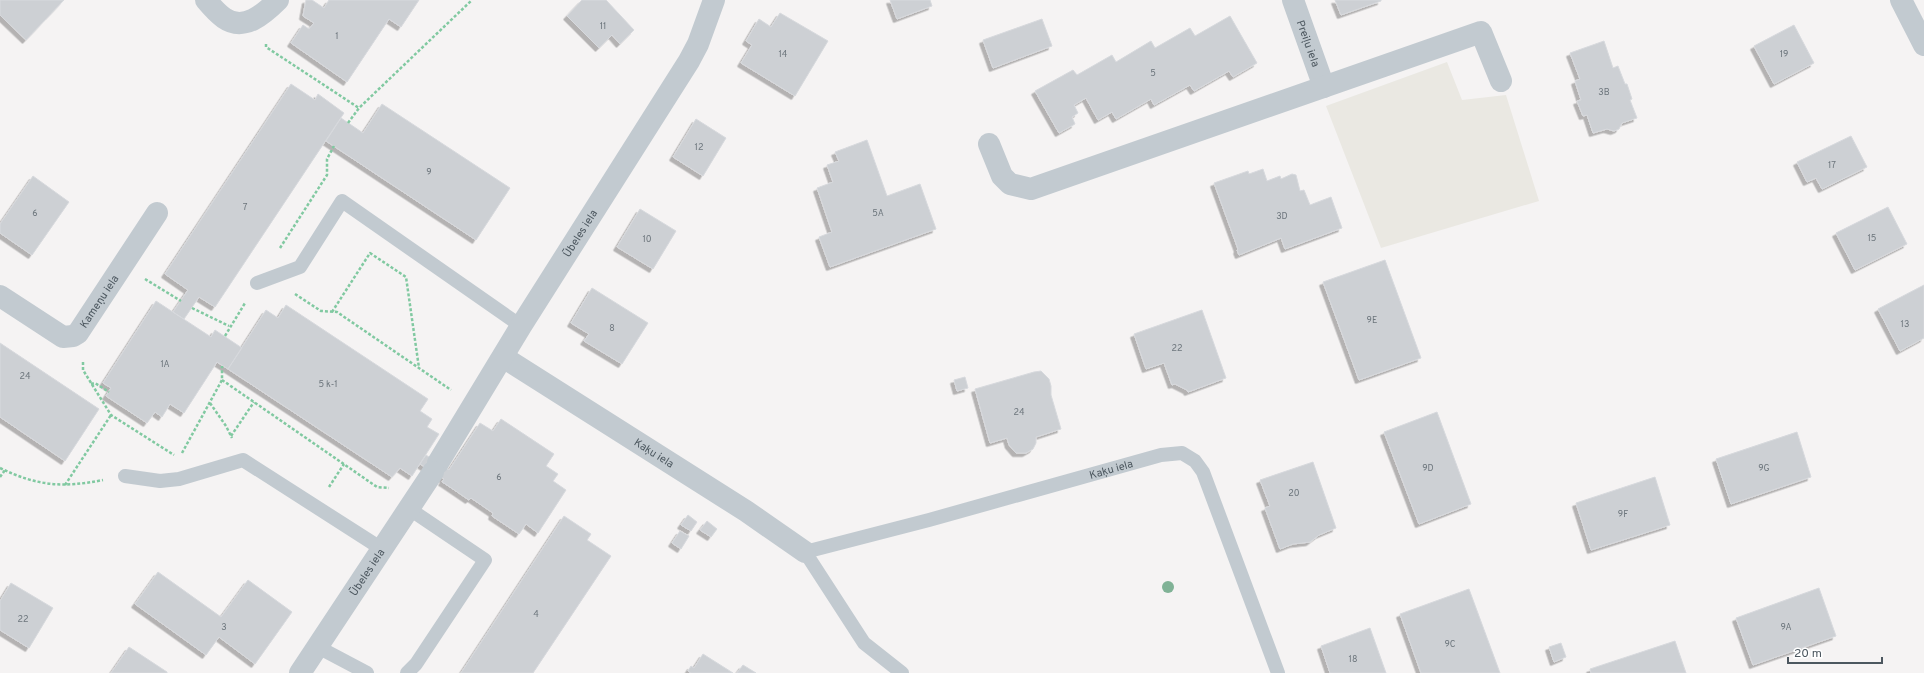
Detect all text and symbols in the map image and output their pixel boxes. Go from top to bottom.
street label: Preiļu iela [1293,18,1322,69]
house number: 11 [600,21,606,32]
house number: 1 [335,31,339,42]
house number: 14 [779,49,788,60]
house number: 19 [1780,49,1788,60]
house number: 5 [1150,68,1156,79]
house number: 3B [1598,87,1610,98]
house number: 12 [695,142,703,153]
house number: 17 [1828,160,1836,171]
house number: 9 [426,167,432,178]
house number: 7 [243,202,248,213]
street label: Ūbeles iela [560,207,601,260]
house number: 6 [32,208,38,219]
house number: 5A [872,208,884,219]
house number: 3D [1276,211,1288,222]
house number: 15 [1868,233,1876,244]
house number: 10 [642,234,652,245]
street label: Kameņu iela [77,272,122,331]
house number: 9E [1367,315,1377,326]
house number: 13 [1901,319,1909,330]
house number: 8 [609,323,615,334]
house number: 22 [1171,343,1183,354]
house number: 1A [160,359,170,370]
house number: 24 [19,371,31,382]
house number: 5 k-1 [318,379,338,390]
house number: 24 [1013,407,1025,418]
street label: Kaķu iela [631,436,676,472]
street label: Kaķu iela [1088,457,1135,483]
house number: 9D [1422,463,1434,474]
house number: 9G [1758,463,1770,474]
house number: 6 [496,472,502,483]
house number: 20 [1288,488,1300,499]
house number: 9F [1618,509,1628,520]
street label: Ūbeles iela [347,546,388,599]
house number: 4 [533,609,539,620]
house number: 22 [17,614,29,625]
house number: 3 [221,622,227,633]
house number: 9A [1780,622,1792,633]
house number: 9C [1444,639,1456,650]
scale bar [1788,639,1882,665]
text: 20 m [1794,646,1822,662]
house number: 18 [1349,654,1357,665]

